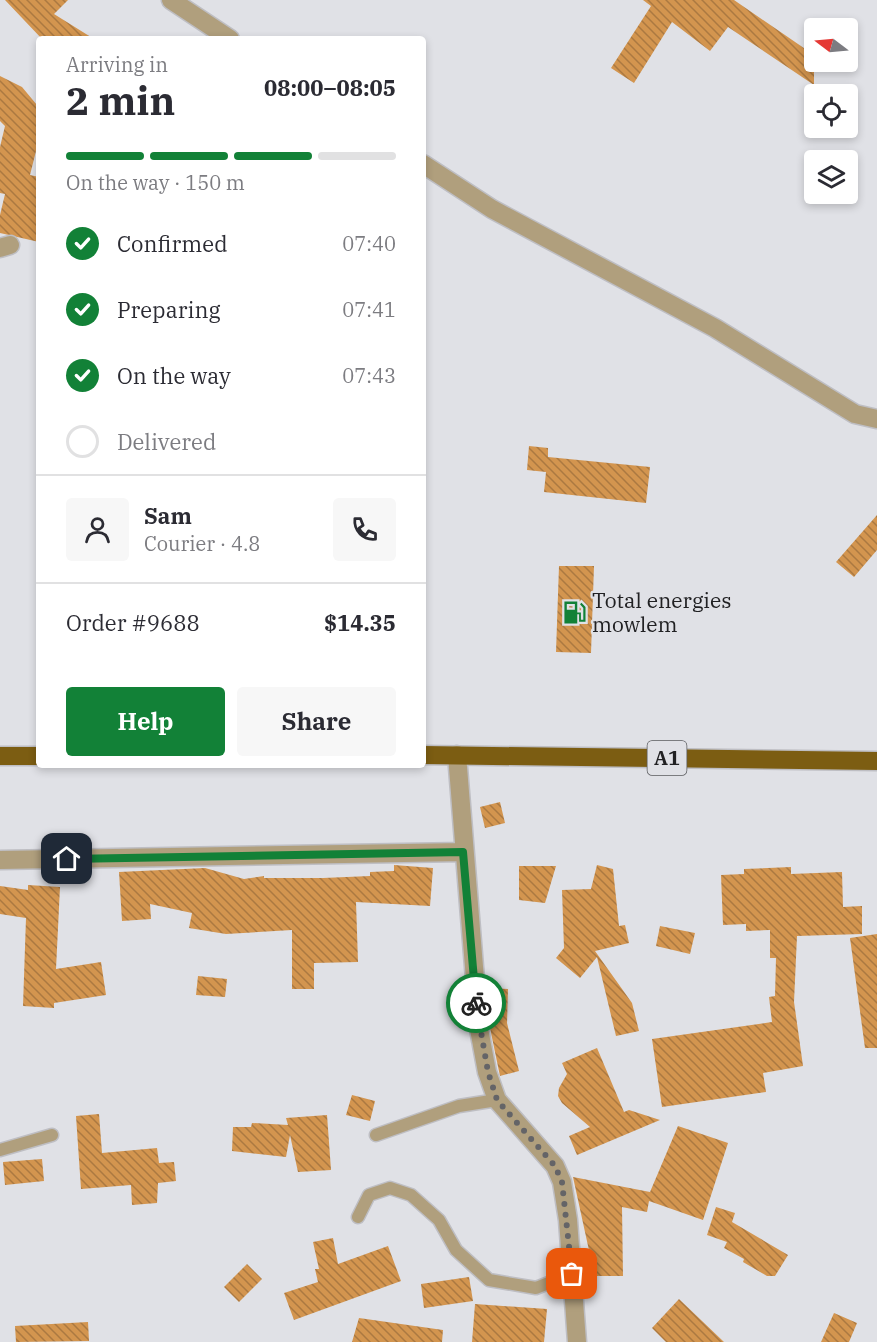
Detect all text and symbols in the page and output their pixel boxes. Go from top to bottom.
north arrow [804,18,858,72]
map controls [804,18,858,204]
text: Arriving in [66,51,168,78]
text: 08:00–08:05 [264,73,396,102]
text: 2 min [66,75,175,126]
button: locate [804,84,858,138]
button: layers [804,150,858,204]
text: On the way · 150 m [66,169,245,196]
icon: check [66,227,99,260]
text: Confirmed [117,229,228,258]
text: 07:40 [342,230,396,257]
icon: check [66,293,99,326]
text: Preparing [117,295,221,324]
text: 07:41 [342,296,396,323]
icon: check [66,359,99,392]
text: On the way [117,361,231,390]
text: 07:43 [342,362,396,389]
text: Delivered [117,427,216,456]
button: person [66,498,129,561]
button: phone [333,498,396,561]
text: Sam [144,501,192,530]
text: Courier · 4.8 [144,530,260,557]
place label: Total energies mowlem [592,586,731,638]
fuel station icon: Total energies mowlem [561,600,587,626]
text: Order #9688 [66,608,200,637]
text: $14.35 [324,608,396,637]
button: Help [66,687,225,756]
button: Share [237,687,396,756]
road number: A1 [648,741,686,775]
pin [41,833,92,884]
icon: home [50,842,83,875]
courier [446,973,506,1033]
icon: bike [460,987,493,1020]
pin [546,1248,597,1299]
icon: bag [555,1257,588,1290]

